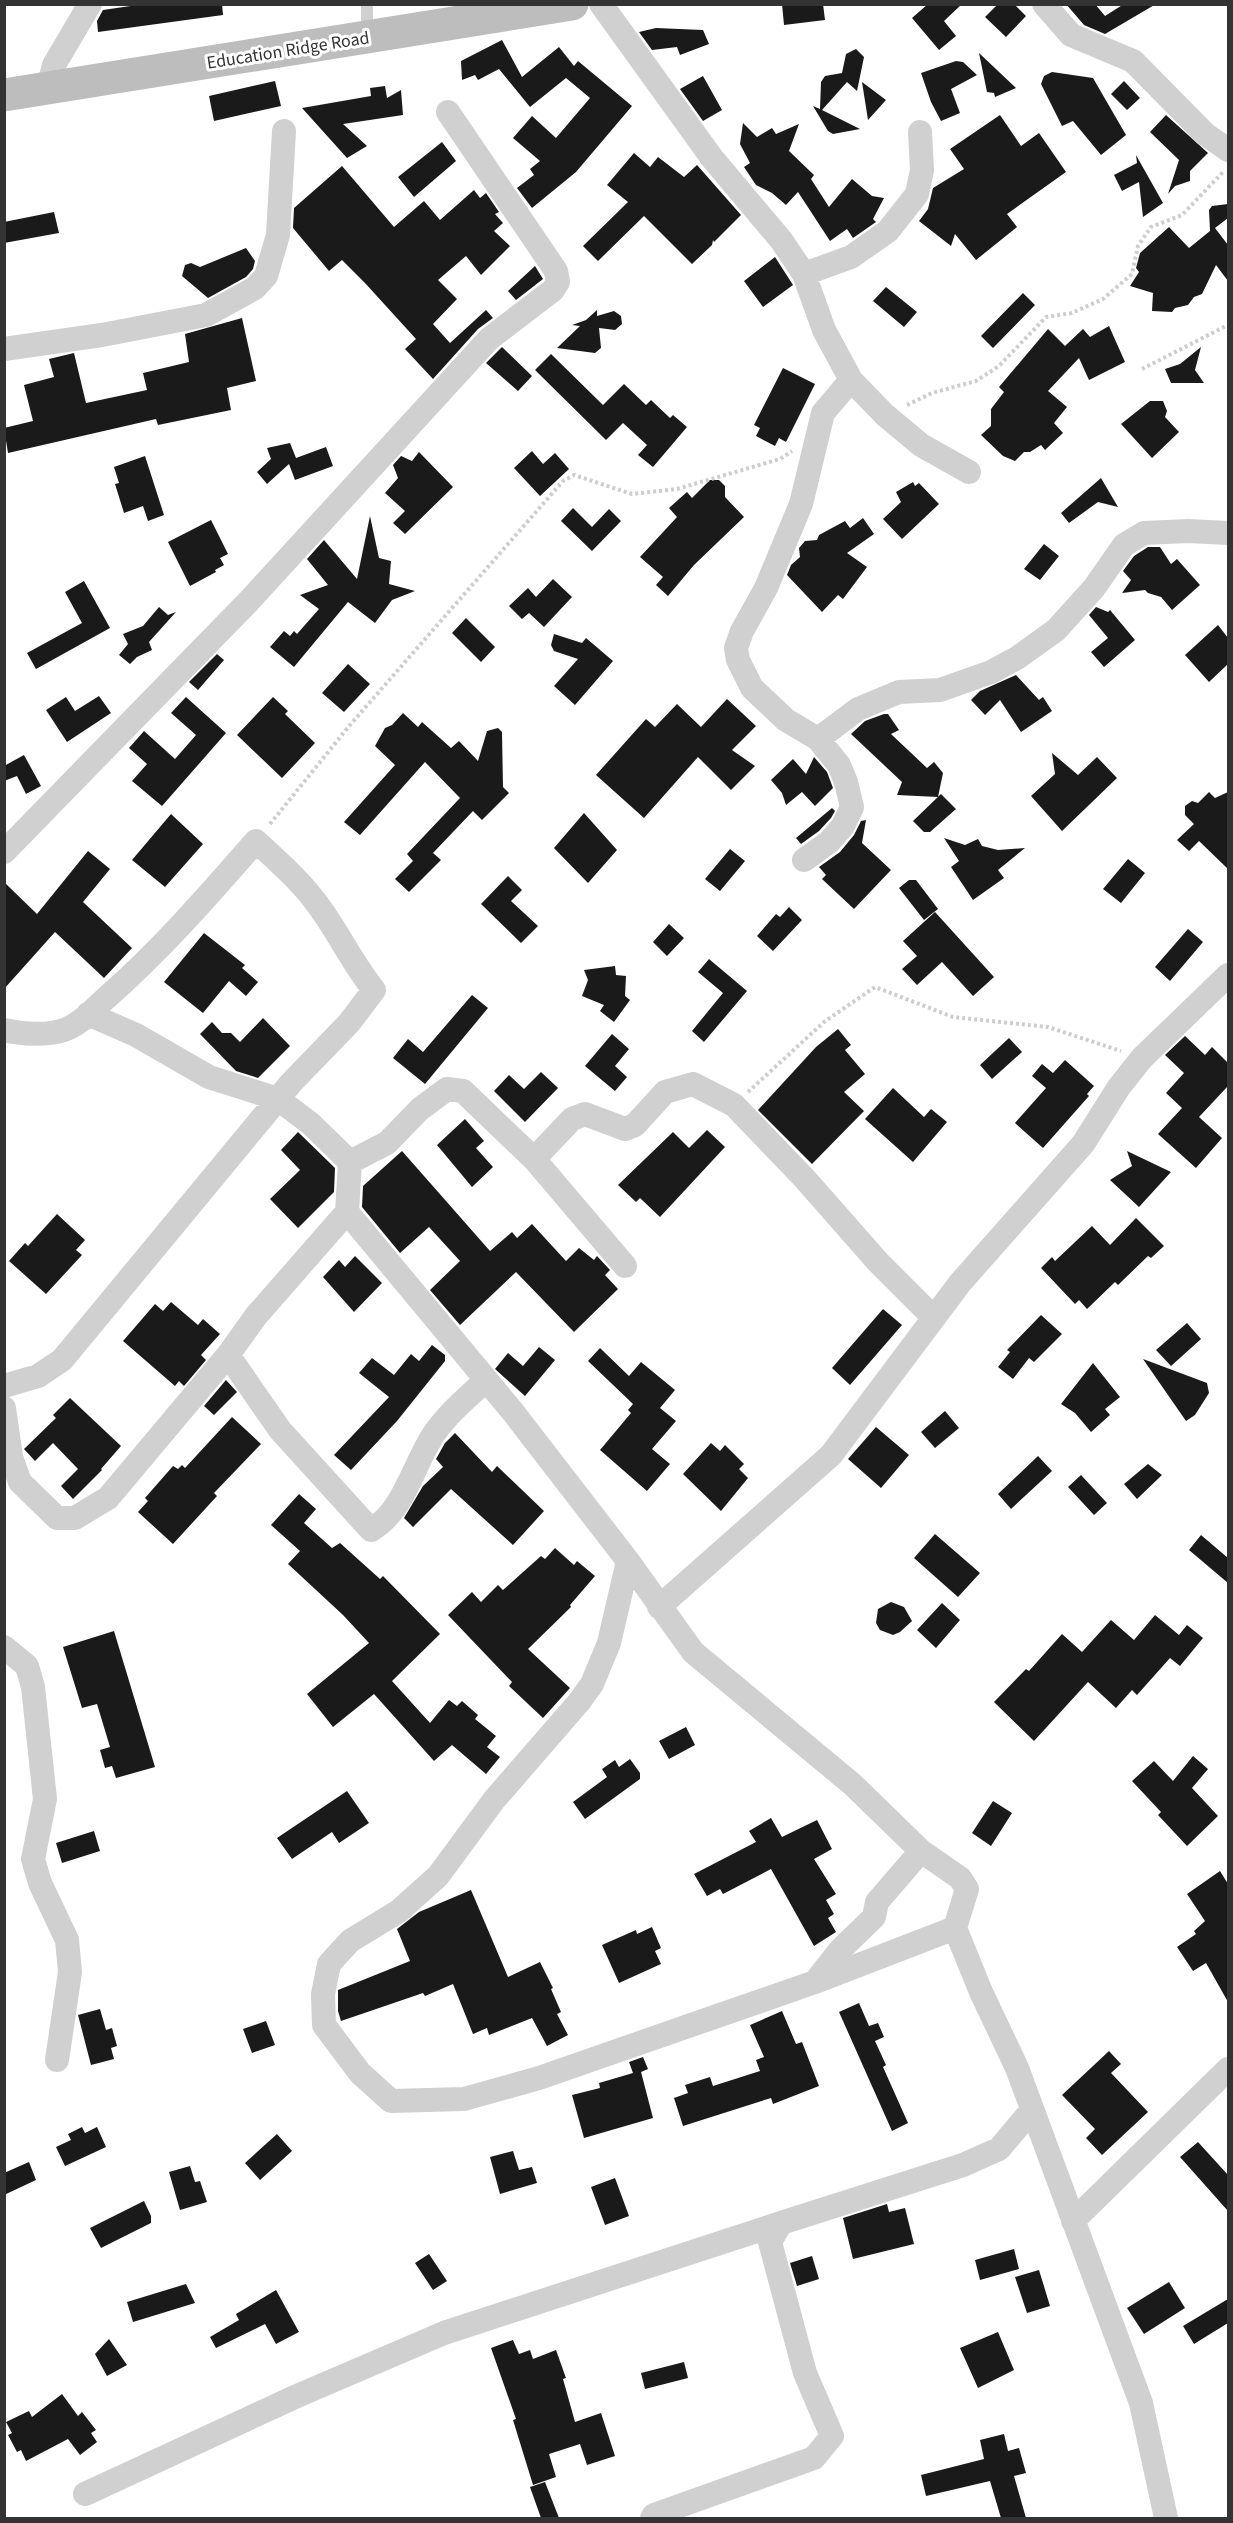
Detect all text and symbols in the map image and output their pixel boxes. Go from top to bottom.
street label: Education Ridge Road [205,25,371,76]

